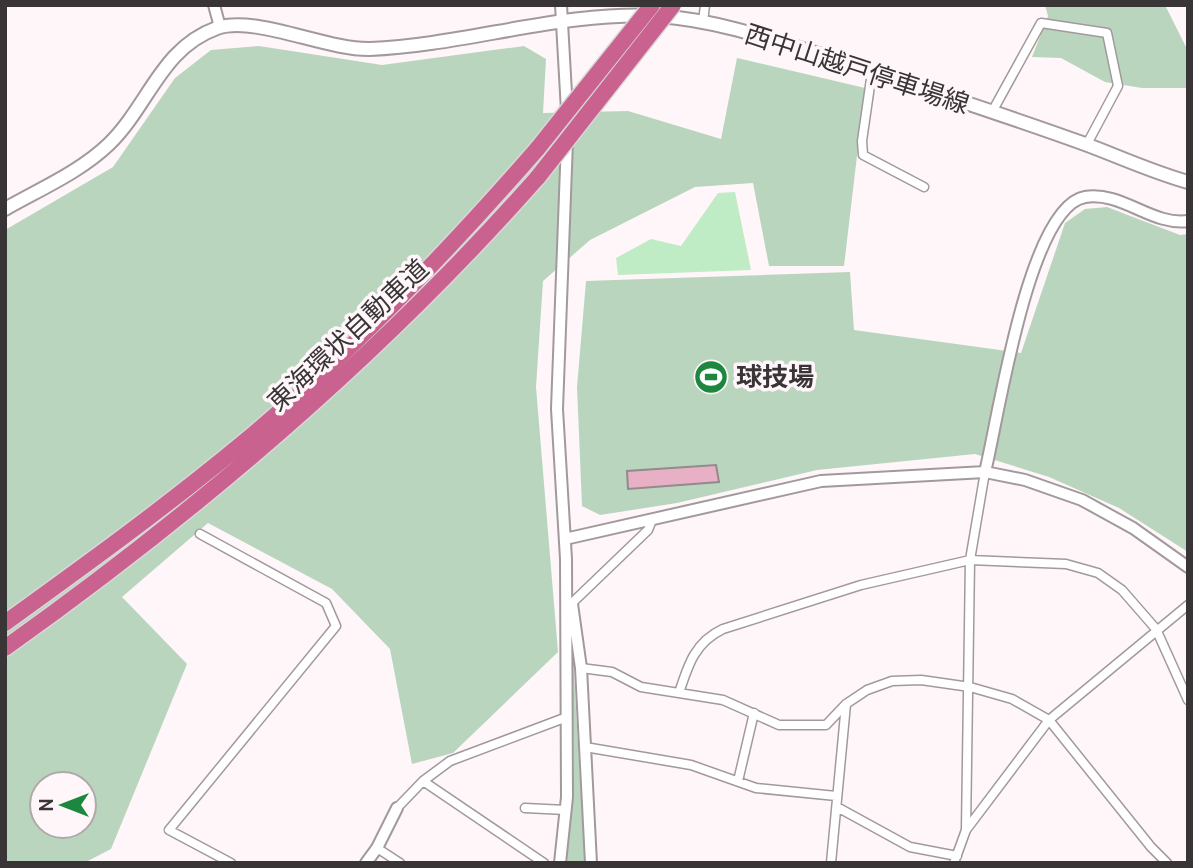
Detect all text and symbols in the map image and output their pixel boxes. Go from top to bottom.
street label: 西中山越戸停車場線 [741,18,973,120]
street label: 東海環状自動車道 [261,252,435,418]
sports icon: 球技場 [692,358,730,396]
place label: 球技場 [736,361,814,393]
north arrow [28,770,98,840]
text: N [35,798,58,812]

